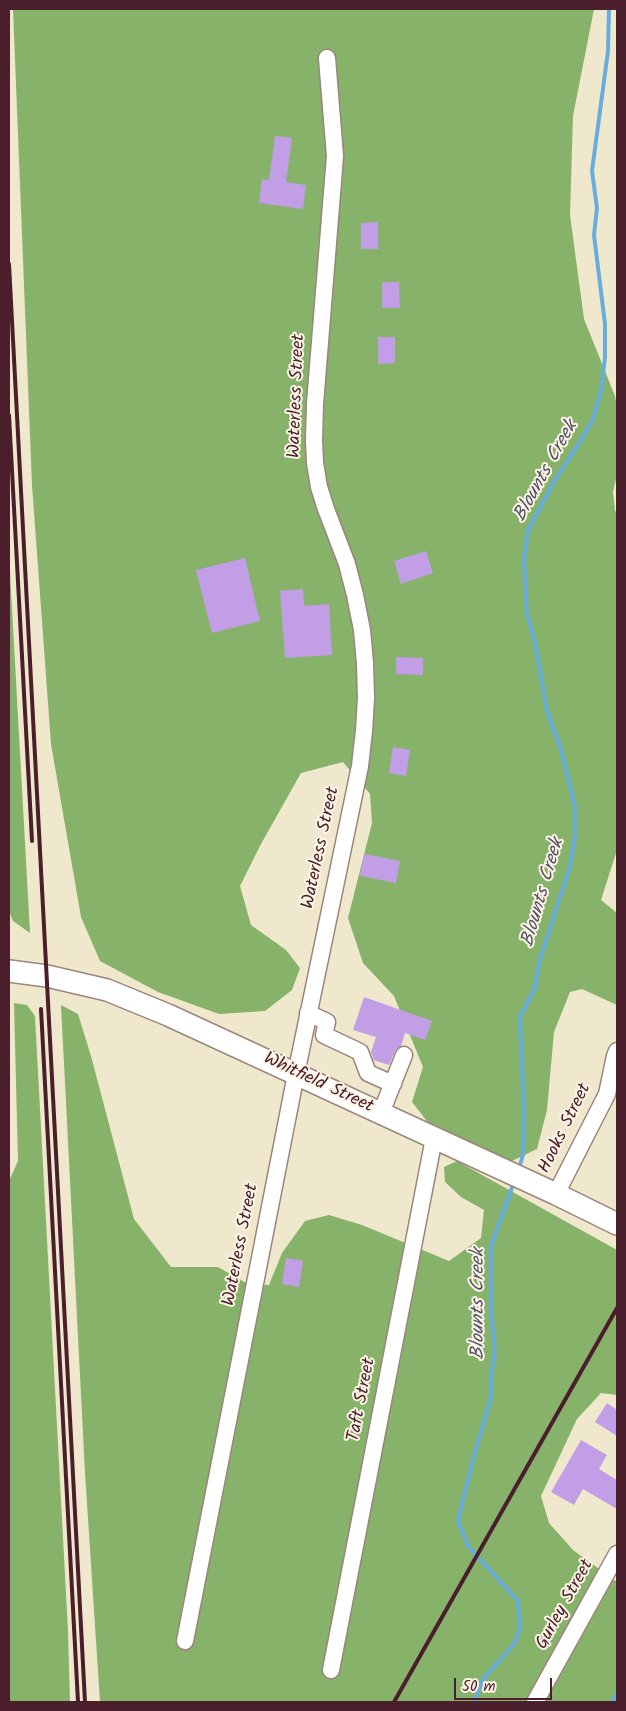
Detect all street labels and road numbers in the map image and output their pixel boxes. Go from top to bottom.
street label: Waterless Street [285,334,311,458]
street label: Waterless Street [299,785,345,911]
street label: Whitfield Street [260,1049,376,1119]
street label: Hooks Street [535,1081,597,1177]
street label: Waterless Street [220,1182,264,1308]
street label: Taft Street [344,1356,382,1444]
street label: Gurley Street [532,1556,600,1654]

